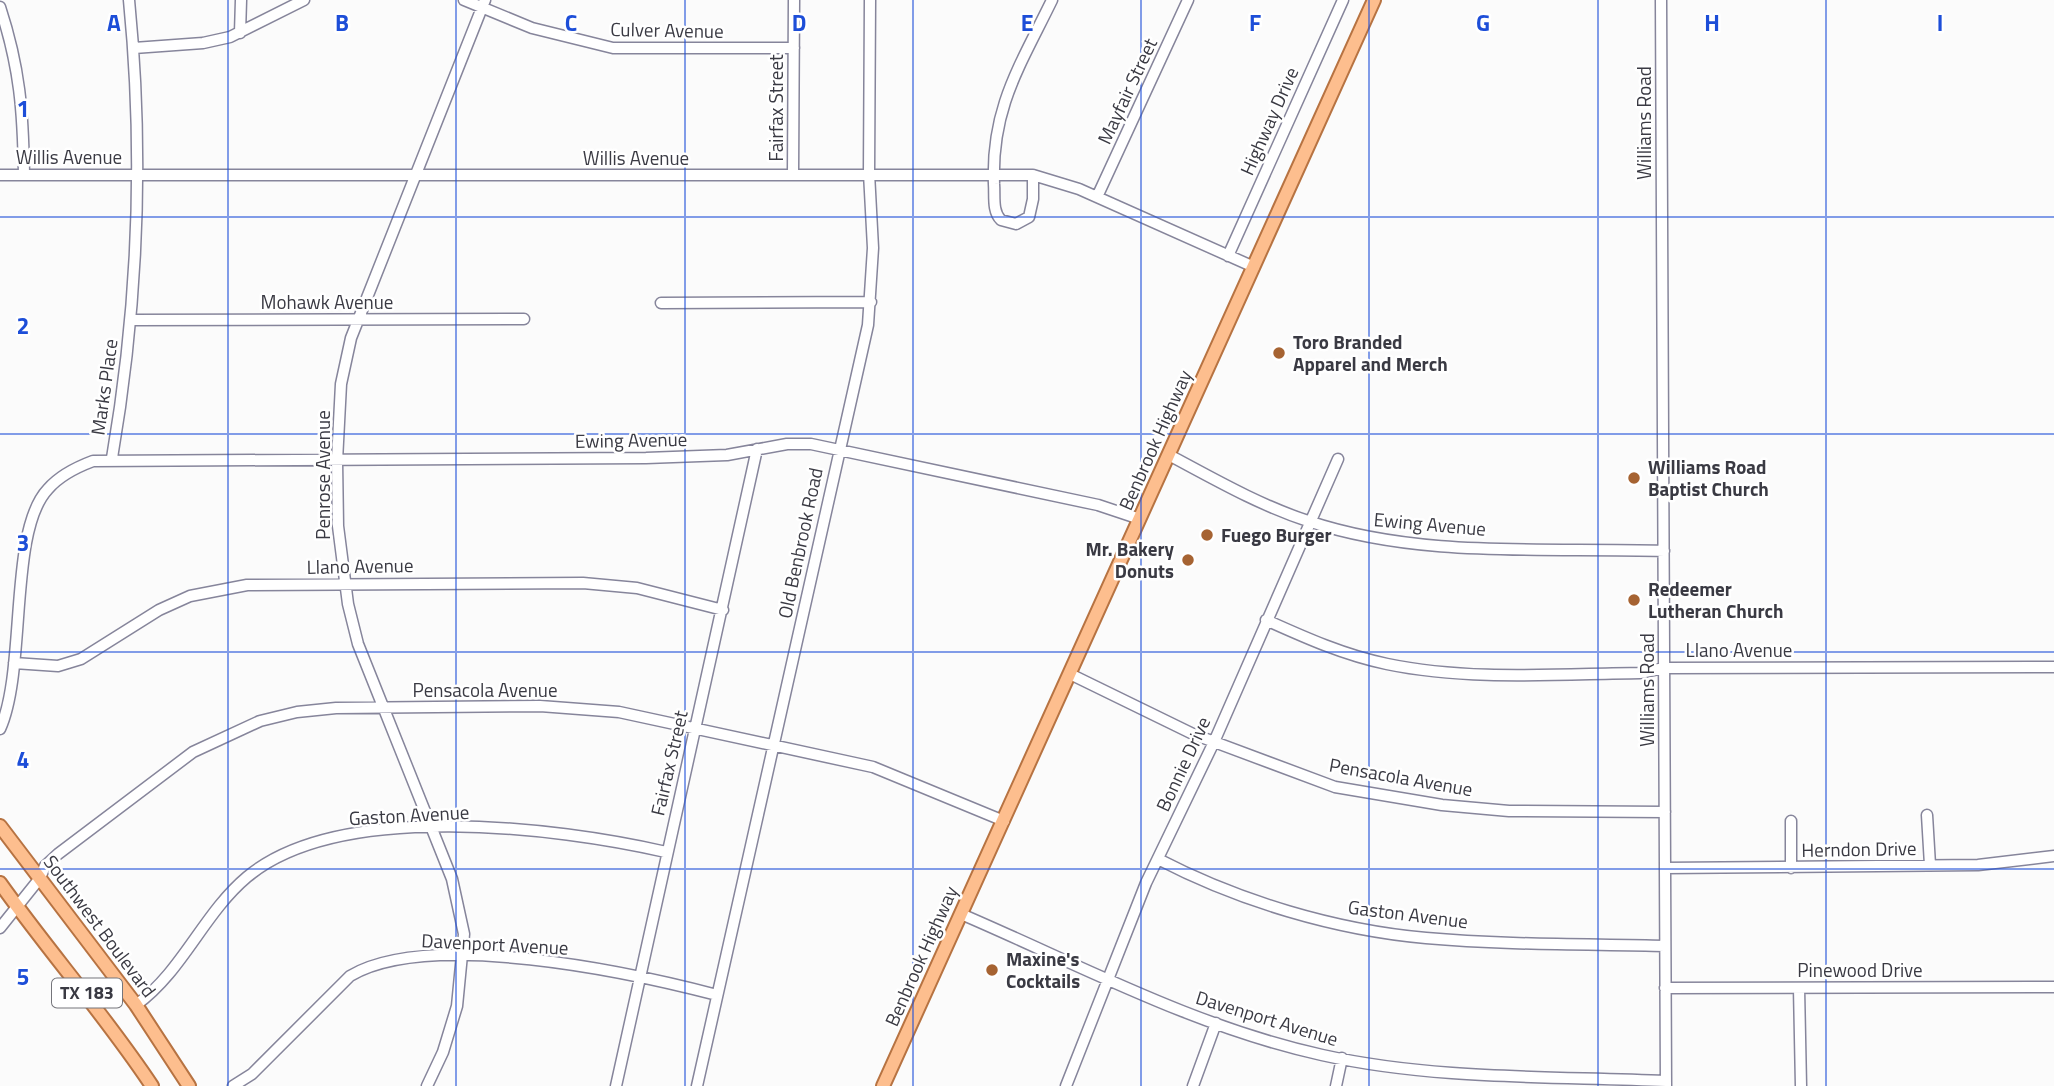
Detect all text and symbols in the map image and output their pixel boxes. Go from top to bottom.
text: A [107,5,121,40]
text: B [335,5,349,40]
text: C [565,5,577,40]
text: D [792,5,806,40]
text: E [1021,5,1033,40]
text: F [1249,5,1261,40]
text: G [1476,5,1490,40]
text: H [1704,5,1720,40]
text: I [1937,5,1943,40]
street label: Culver Avenue [610,14,724,45]
street label: Mayfair Street [1089,33,1164,149]
street label: Fairfax Street [761,54,790,162]
street label: Highway Drive [1232,62,1305,179]
street label: Williams Road [1629,66,1658,180]
text: 1 [17,91,29,126]
street label: Willis Avenue [16,142,122,171]
street label: Willis Avenue [583,143,689,172]
street label: Mohawk Avenue [261,287,393,316]
text: 2 [17,308,29,343]
place label: Toro Branded Apparel and Merch [1293,327,1448,378]
street label: Marks Place [82,337,125,437]
marker: Toro Branded Apparel and Merch [1271,345,1287,361]
street label: Benbrook Highway [1111,365,1199,515]
street label: Penrose Avenue [308,410,337,540]
street label: Ewing Avenue [575,424,687,455]
place label: Williams Road Baptist Church [1648,452,1769,503]
street label: Old Benbrook Road [769,465,830,621]
marker: Williams Road Baptist Church [1626,470,1642,486]
street label: Ewing Avenue [1373,504,1487,543]
place label: Fuego Burger [1221,520,1332,549]
text: 3 [17,525,29,560]
marker: Fuego Burger [1199,527,1215,543]
place label: Mr. Bakery Donuts [1085,534,1174,585]
street label: Llano Avenue [306,550,414,581]
marker: Mr. Bakery Donuts [1180,552,1196,568]
place label: Redeemer Lutheran Church [1648,574,1783,625]
marker: Redeemer Lutheran Church [1626,592,1642,608]
street label: Williams Road [1632,633,1661,747]
street label: Llano Avenue [1686,635,1792,664]
street label: Pensacola Avenue [412,675,558,704]
street label: Fairfax Street [642,707,695,818]
street label: Bonnie Drive [1148,712,1217,816]
text: 4 [17,742,29,777]
street label: Pensacola Avenue [1327,750,1475,803]
street label: Gaston Avenue [348,797,470,832]
street label: Herndon Drive [1801,833,1917,864]
street label: Southwest Boulevard [37,849,164,1003]
street label: Benbrook Highway [877,881,965,1031]
street label: Gaston Avenue [1346,892,1470,935]
street label: Davenport Avenue [421,925,569,962]
place label: Maxine's Cocktails [1006,944,1080,995]
street label: Pinewood Drive [1797,955,1923,984]
text: 5 [17,959,29,994]
marker: Maxine's Cocktails [984,962,1000,978]
road number: TX 183 [52,978,122,1008]
street label: Davenport Avenue [1192,982,1342,1053]

